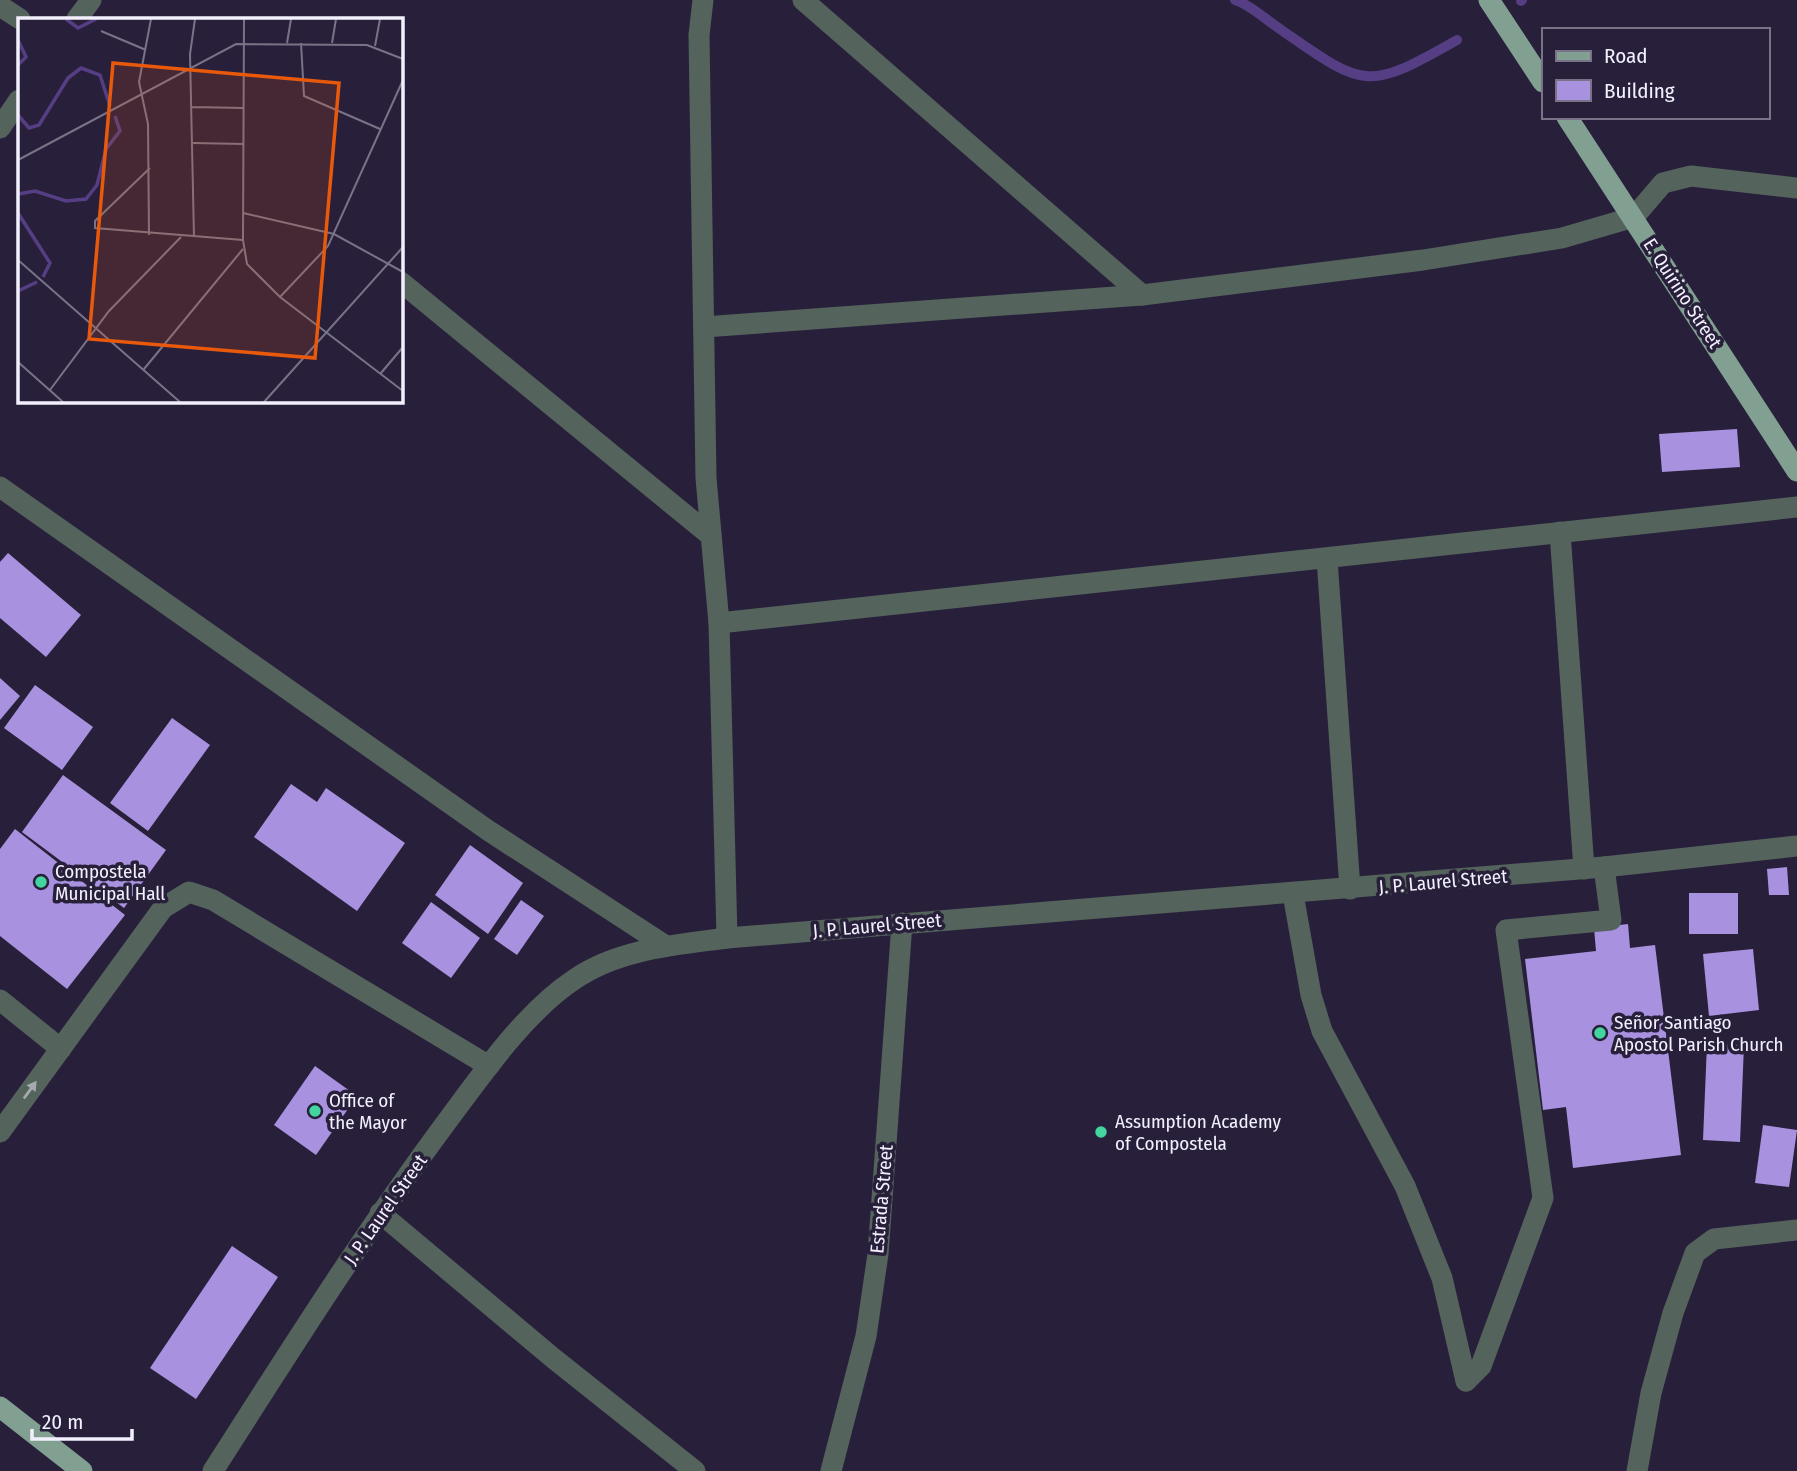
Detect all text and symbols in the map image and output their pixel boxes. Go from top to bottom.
inset map [18,18,402,402]
legend [1542,28,1769,119]
text: Road [1604,43,1648,69]
text: Building [1604,78,1675,104]
street label: E. Quirino Street [1638,234,1727,353]
place label: Compostela Municipal Hall [55,860,165,905]
street label: J. P. Laurel Street [1378,864,1509,899]
marker: Compostela Municipal Hall [33,874,49,890]
street label: J. P. Laurel Street [812,908,943,943]
place label: Señor Santiago Apostol Parish Church [1614,1011,1784,1056]
marker: Señor Santiago Apostol Parish Church [1592,1025,1608,1041]
one-way arrow [23,1081,37,1099]
place label: Office of the Mayor [329,1089,407,1134]
marker: Office of the Mayor [307,1103,323,1119]
place label: Assumption Academy of Compostela [1115,1110,1281,1155]
marker: Assumption Academy of Compostela [1093,1124,1109,1140]
street label: Estrada Street [865,1143,898,1254]
street label: J. P. Laurel Street [339,1149,432,1269]
scale bar [32,1398,131,1442]
text: 20 m [42,1409,83,1435]

